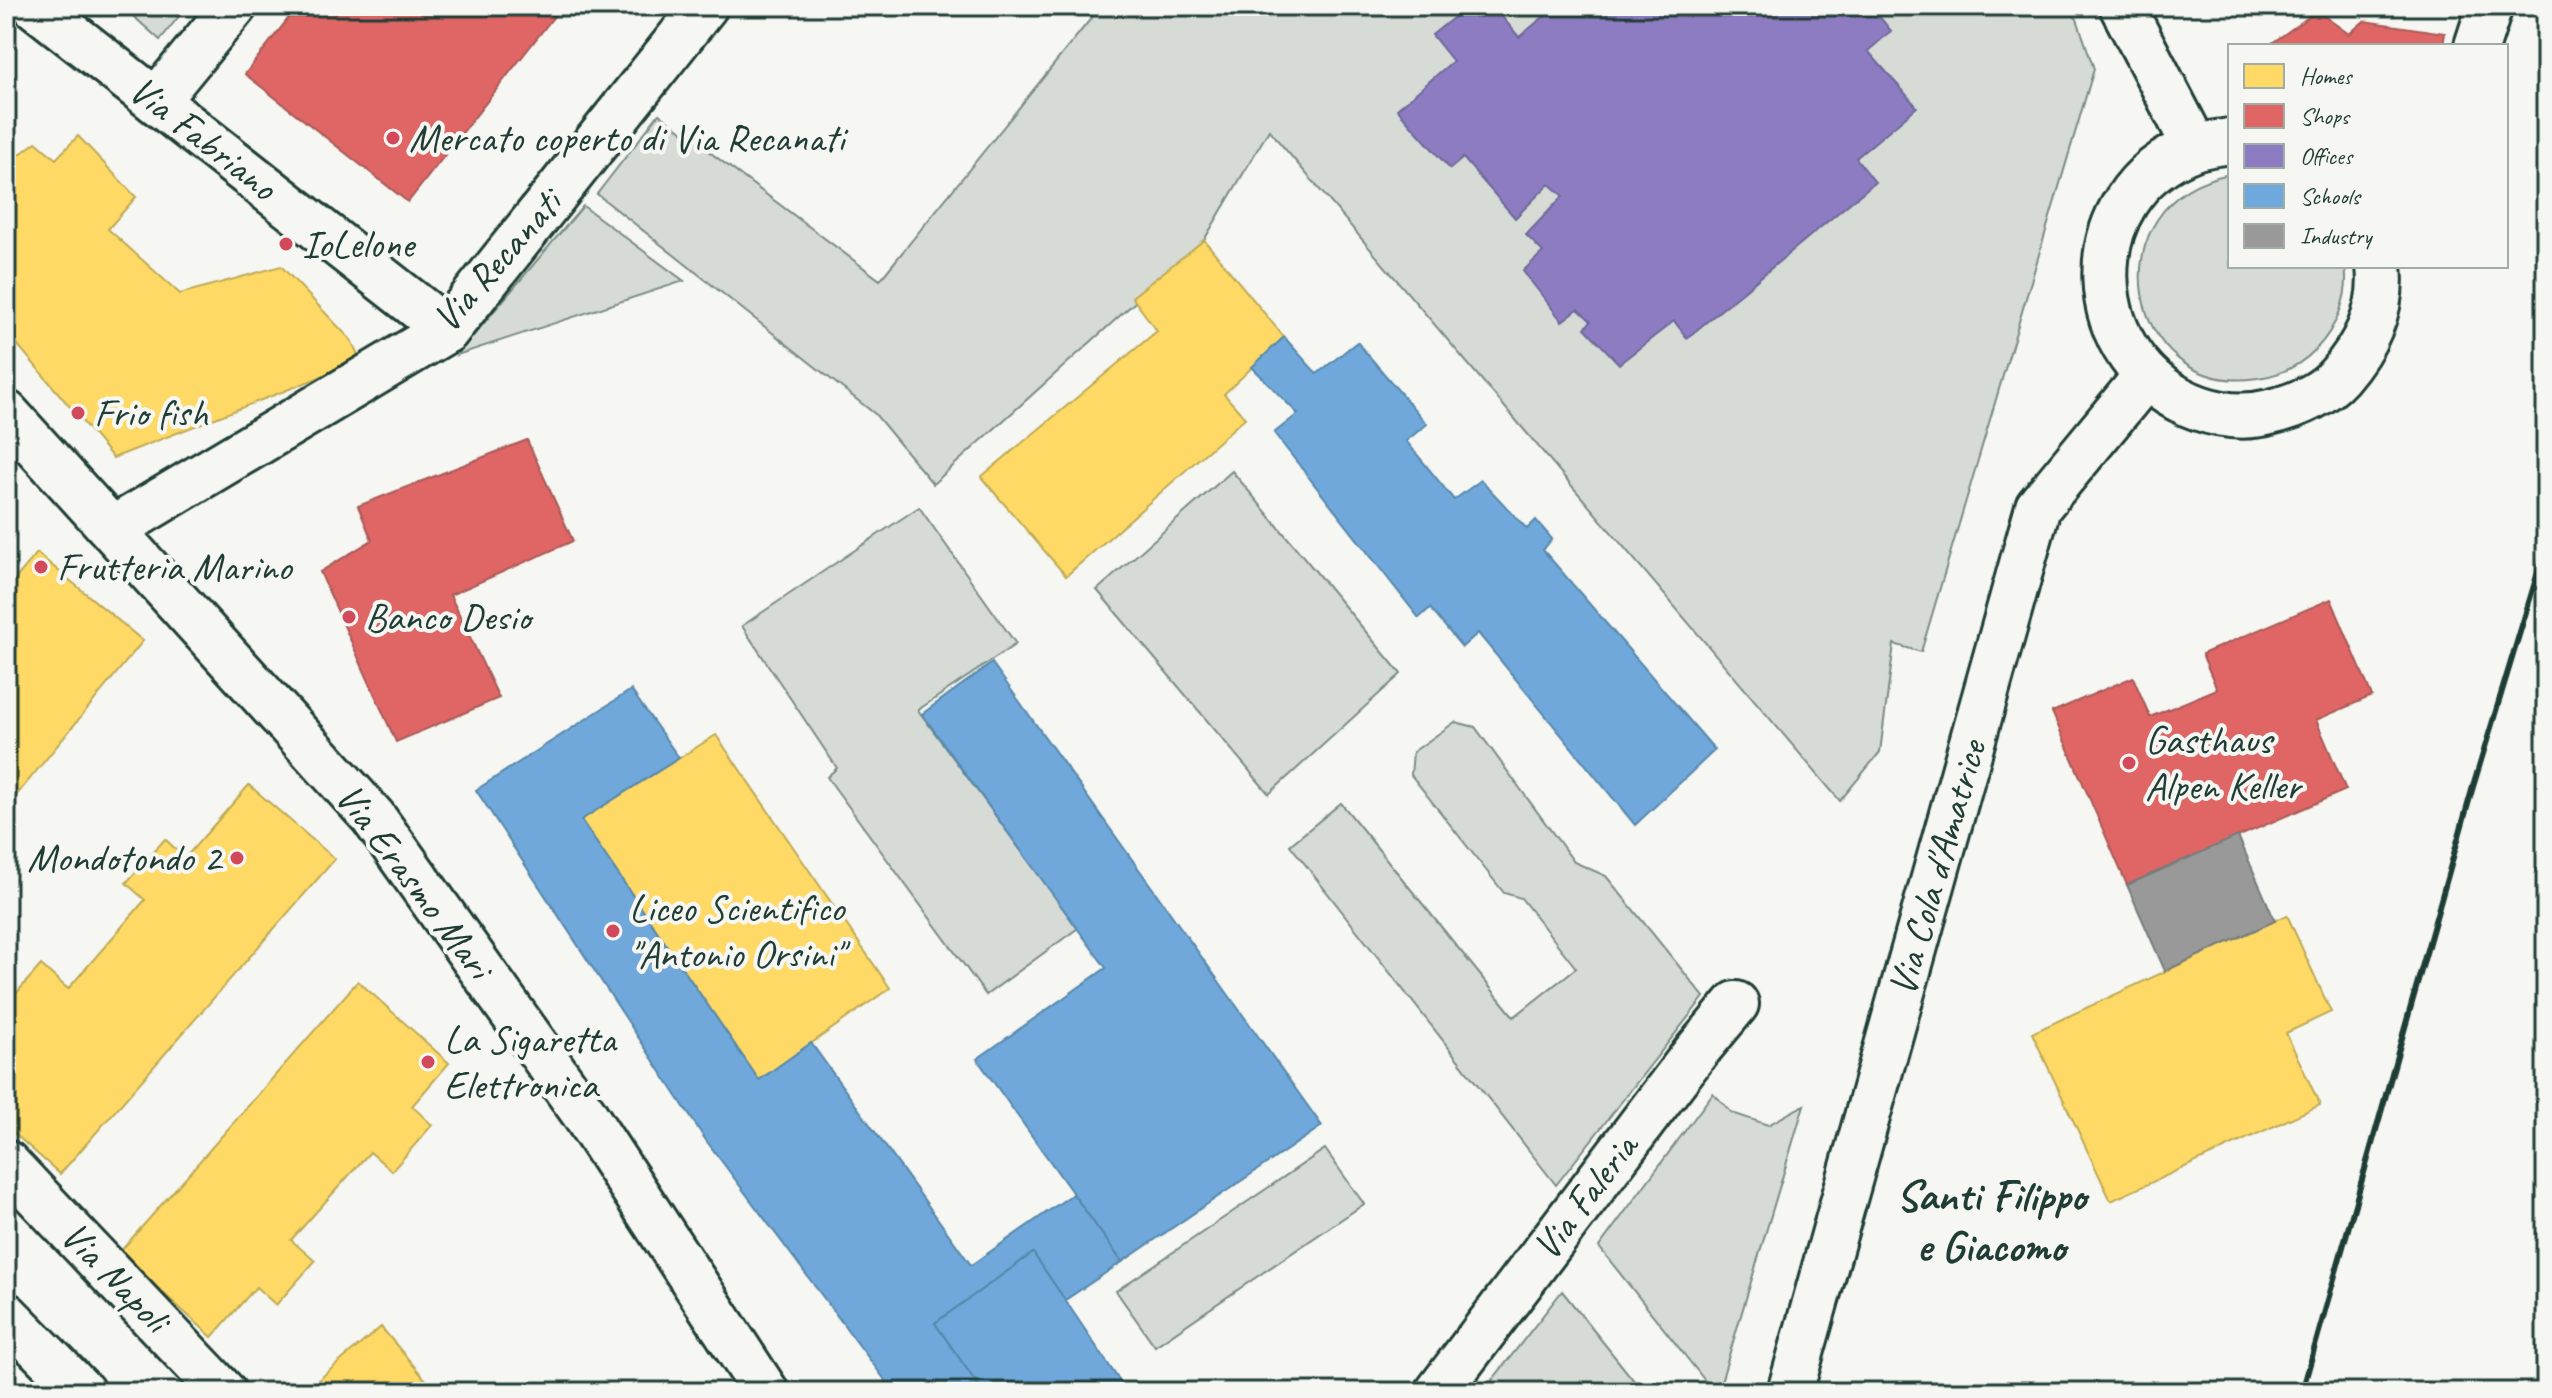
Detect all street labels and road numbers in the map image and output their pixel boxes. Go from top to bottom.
street label: Via Fabriano [119,65,288,212]
street label: Via Recanati [422,176,575,342]
street label: Via Cola d'Amatrice [1877,732,1998,1001]
street label: Via Erasmo Mari [324,774,506,992]
street label: Via Faleria [1521,1121,1651,1270]
street label: Via Napoli [50,1211,183,1346]

